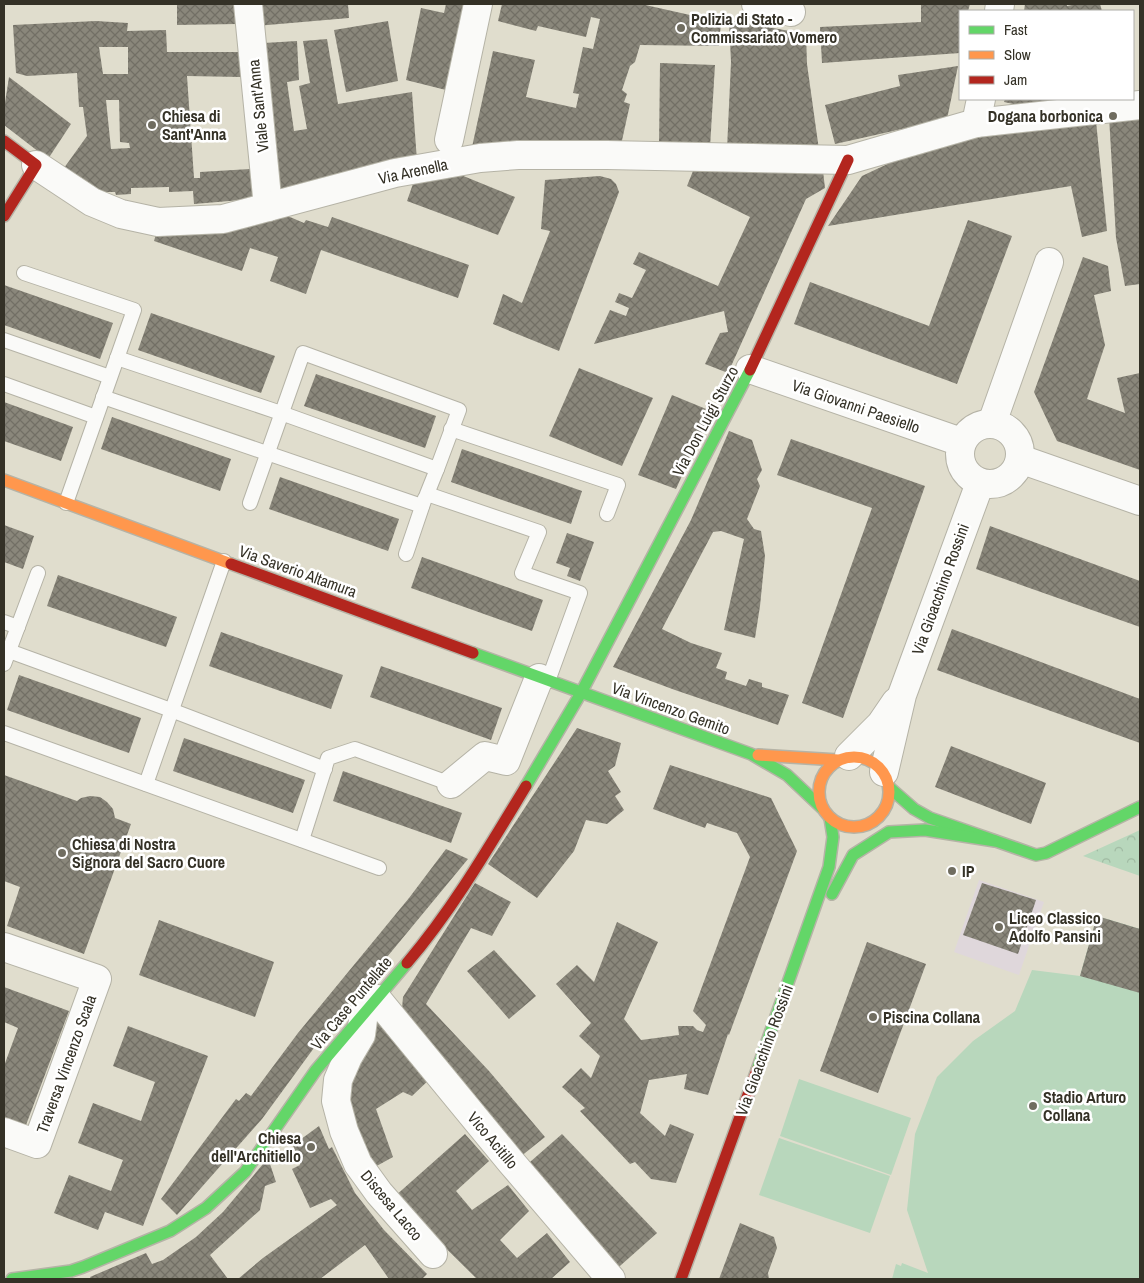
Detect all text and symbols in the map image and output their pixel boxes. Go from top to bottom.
place label: Polizia di Stato - Commissariato Vomero [691,8,837,48]
legend [959,10,1134,100]
text: Fast [1004,19,1028,40]
marker: Polizia di Stato - Commissariato Vomero [675,22,687,34]
text: Slow [1004,44,1031,65]
street label: Viale Sant'Anna [242,58,274,154]
text: Jam [1004,69,1027,90]
place label: Chiesa di Sant'Anna [162,105,227,145]
place label: Dogana borbonica [988,105,1104,127]
marker: Dogana borbonica [1107,110,1119,122]
marker: Chiesa di Sant'Anna [146,119,158,131]
street label: Via Arenella [376,153,450,189]
street label: Via Don Luigi Sturzo [667,362,743,480]
street label: Via Giovanni Paesiello [789,374,923,438]
street label: Via Gioacchino Rossini [906,520,974,658]
street label: Via Saverio Altamura [236,539,361,603]
street label: Via Vincenzo Gemito [609,676,733,740]
place label: Chiesa di Nostra Signora del Sacro Cuore [72,833,225,873]
marker: Chiesa di Nostra Signora del Sacro Cuore [56,847,68,859]
place label: IP [962,860,975,882]
marker: IP [946,865,958,877]
place label: Liceo Classico Adolfo Pansini [1009,907,1101,947]
marker: Liceo Classico Adolfo Pansini [993,921,1005,933]
street label: Via Case Puntellate [305,952,397,1054]
street label: Via Gioacchino Rossini [730,981,798,1119]
street label: Traversa Vincenzo Scala [31,991,102,1136]
place label: Piscina Collana [883,1006,981,1028]
marker: Piscina Collana [867,1011,879,1023]
place label: Stadio Arturo Collana [1043,1086,1126,1126]
marker: Stadio Arturo Collana [1027,1100,1039,1112]
street label: Vico Acitillo [463,1107,523,1173]
place label: Chiesa dell'Architiello [211,1127,302,1167]
marker: Chiesa dell'Architiello [305,1141,317,1153]
street label: Discesa Lacco [356,1165,428,1245]

